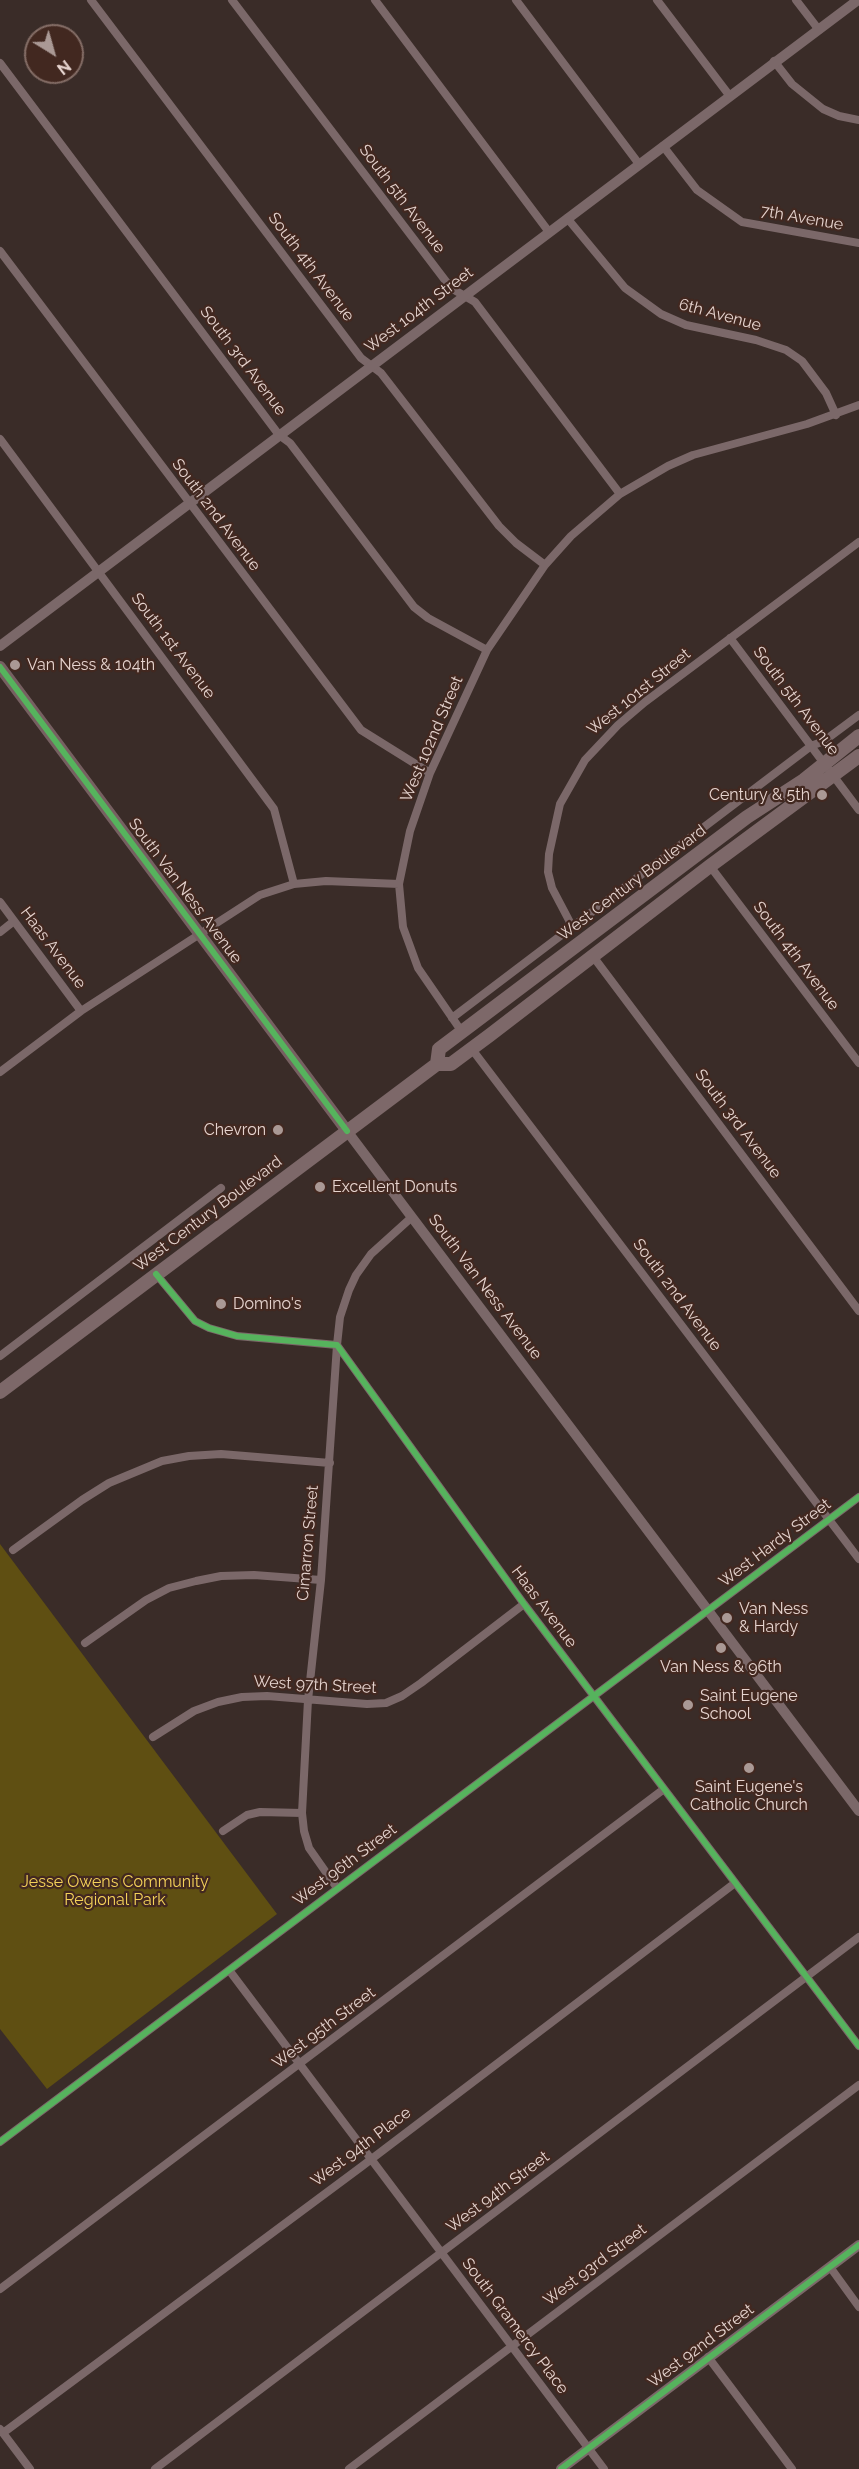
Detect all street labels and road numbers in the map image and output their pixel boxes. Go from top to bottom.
street label: South 5th Avenue [355,141,449,257]
street label: 7th Avenue [759,201,845,235]
street label: South 4th Avenue [264,209,358,325]
street label: West 104th Street [361,263,477,357]
street label: 6th Avenue [677,295,763,335]
street label: South 3rd Avenue [196,303,290,419]
street label: South 2nd Avenue [168,455,264,575]
street label: South 1st Avenue [127,589,219,703]
street label: South 5th Avenue [749,643,843,759]
street label: West 101st Street [584,645,694,739]
street label: West 102nd Street [397,673,467,805]
street label: South Van Ness Avenue [124,815,246,967]
street label: West Century Boulevard [554,821,710,945]
street label: South 4th Avenue [749,898,843,1014]
street label: Haas Avenue [16,903,90,993]
street label: South 3rd Avenue [691,1066,785,1182]
street label: West Century Boulevard [130,1152,286,1276]
street label: South Van Ness Avenue [424,1211,546,1363]
street label: South 2nd Avenue [629,1235,725,1355]
street label: Cimarron Street [293,1484,323,1602]
street label: West Hardy Street [715,1495,835,1591]
street label: Haas Avenue [507,1562,581,1652]
street label: West 97th Street [253,1672,377,1698]
street label: West 96th Street [290,1820,400,1910]
street label: West 95th Street [269,1983,379,2073]
street label: West 94th Place [307,2103,415,2191]
street label: West 94th Street [443,2147,553,2237]
street label: West 93rd Street [540,2220,650,2310]
street label: South Gramercy Place [458,2254,572,2398]
street label: West 92nd Street [644,2300,758,2392]

